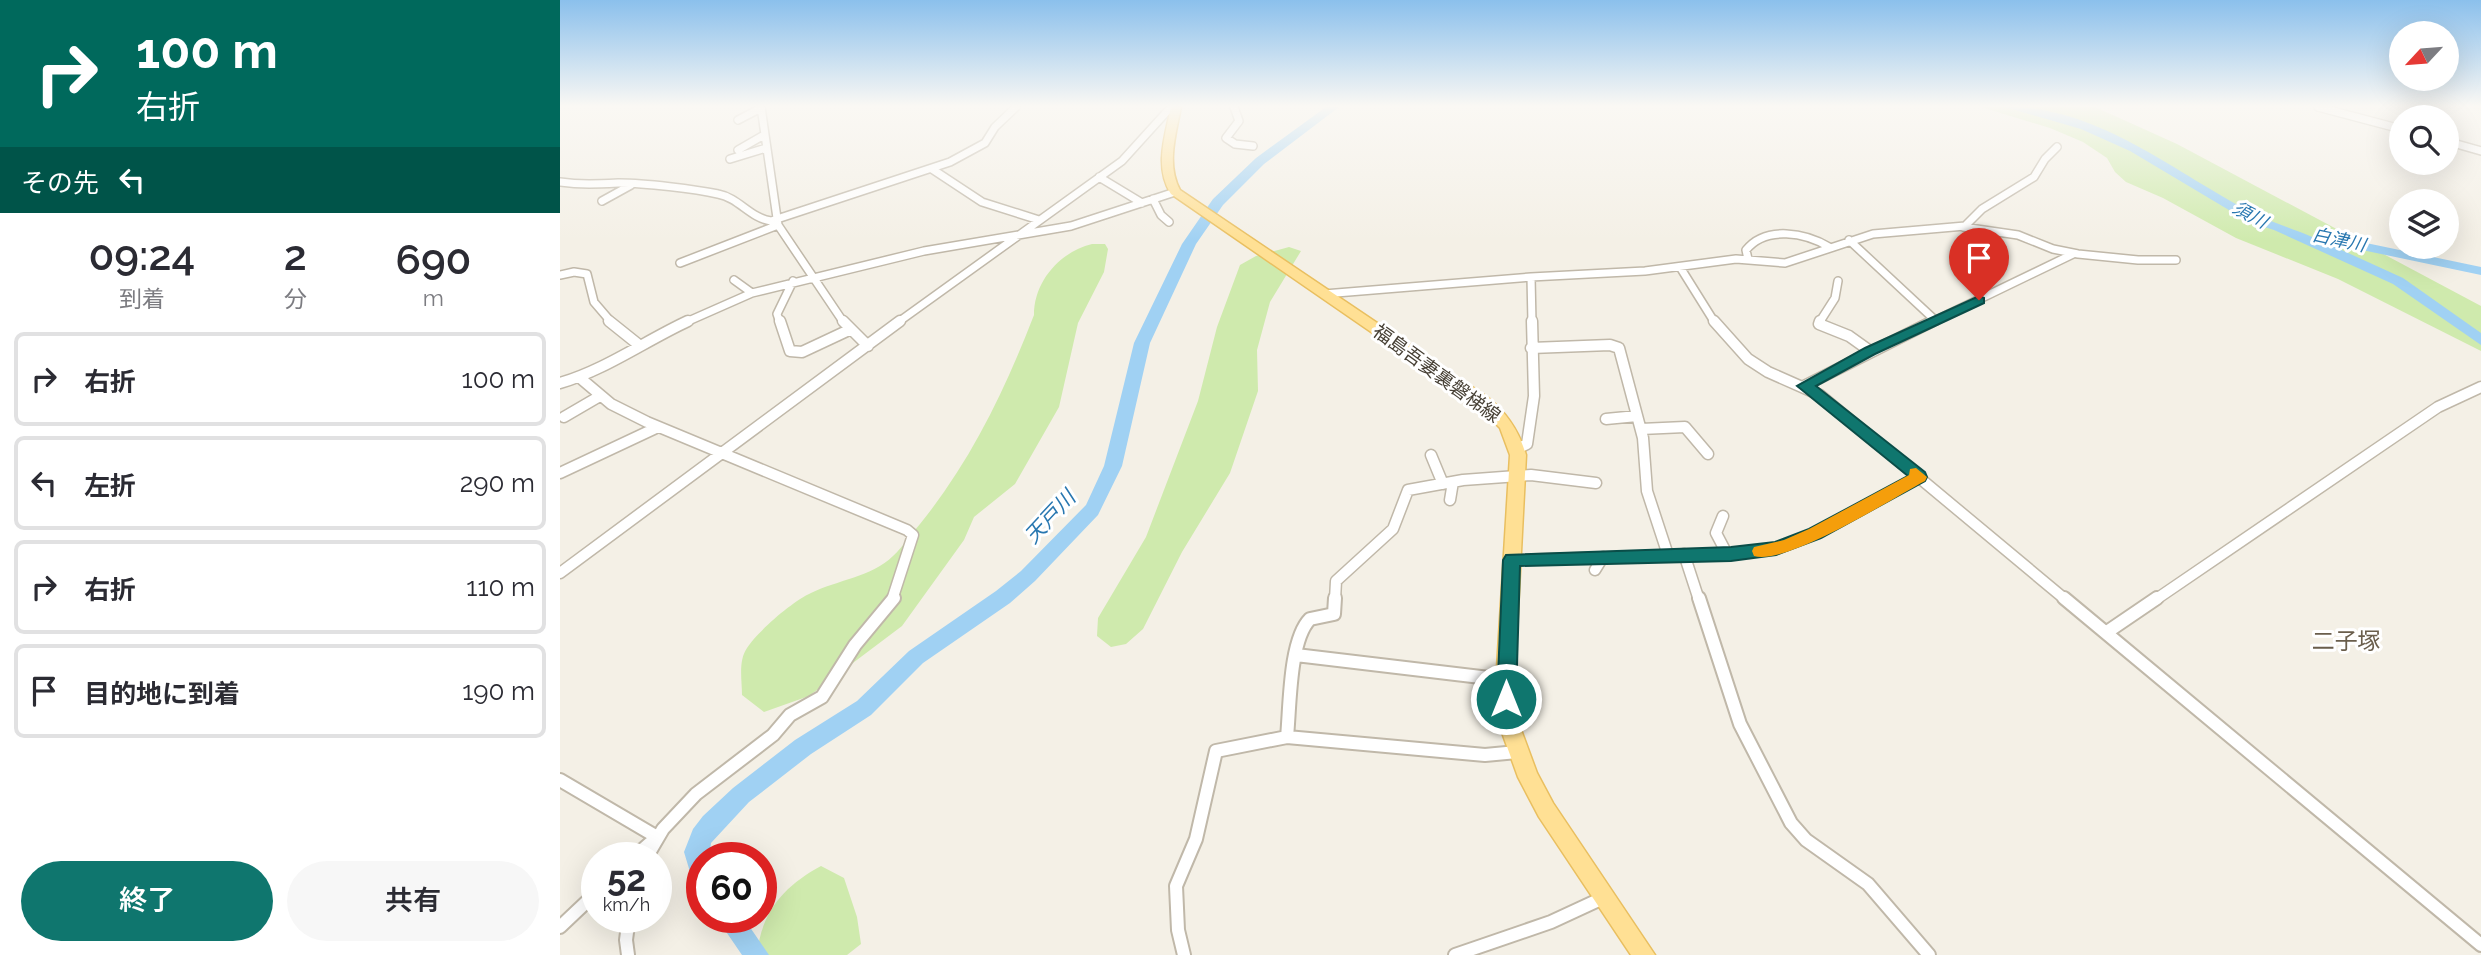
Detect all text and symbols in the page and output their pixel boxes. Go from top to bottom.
north arrow [2389,21,2459,91]
map controls [2389,21,2459,259]
text: 100 m [136,22,278,79]
icon: right [21,28,112,119]
text: 右折 [136,88,200,125]
button: search [2389,105,2459,175]
icon: left [113,161,151,199]
text: その先 [21,168,99,198]
button: layers [2389,189,2459,259]
water label: 須川 [2229,197,2273,233]
water label: 白津川 [2311,224,2370,256]
pin [1949,228,2009,300]
text: 09:24 [89,231,195,280]
text: 2 [284,231,307,280]
text: 690 [395,235,471,284]
icon: arrive [1960,239,1998,277]
text: m [423,284,444,311]
text: 到着 [119,285,165,312]
text: 分 [284,285,307,312]
street label: 福島吾妻裏磐梯線 [1369,319,1505,427]
icon: right [25,360,63,398]
text: 100 m [462,364,535,394]
text: 右折 [84,367,136,397]
icon: left [25,464,63,502]
text: 290 m [460,468,535,498]
text: 左折 [84,471,136,501]
water label: 天戸川 [1019,484,1082,548]
icon: right [25,568,63,606]
text: 110 m [466,572,535,602]
text: 右折 [84,575,136,605]
district label: 二子塚 [2312,627,2381,654]
position arrow [1469,662,1543,736]
icon: arrive [25,672,63,710]
text: 190 m [462,676,535,706]
text: 目的地に到着 [84,679,240,709]
speed limit sign: 60 [686,842,777,933]
text: 52 [607,858,646,899]
button: 終了 [21,861,273,941]
button: 共有 [287,861,539,941]
text: km/h [603,894,650,915]

